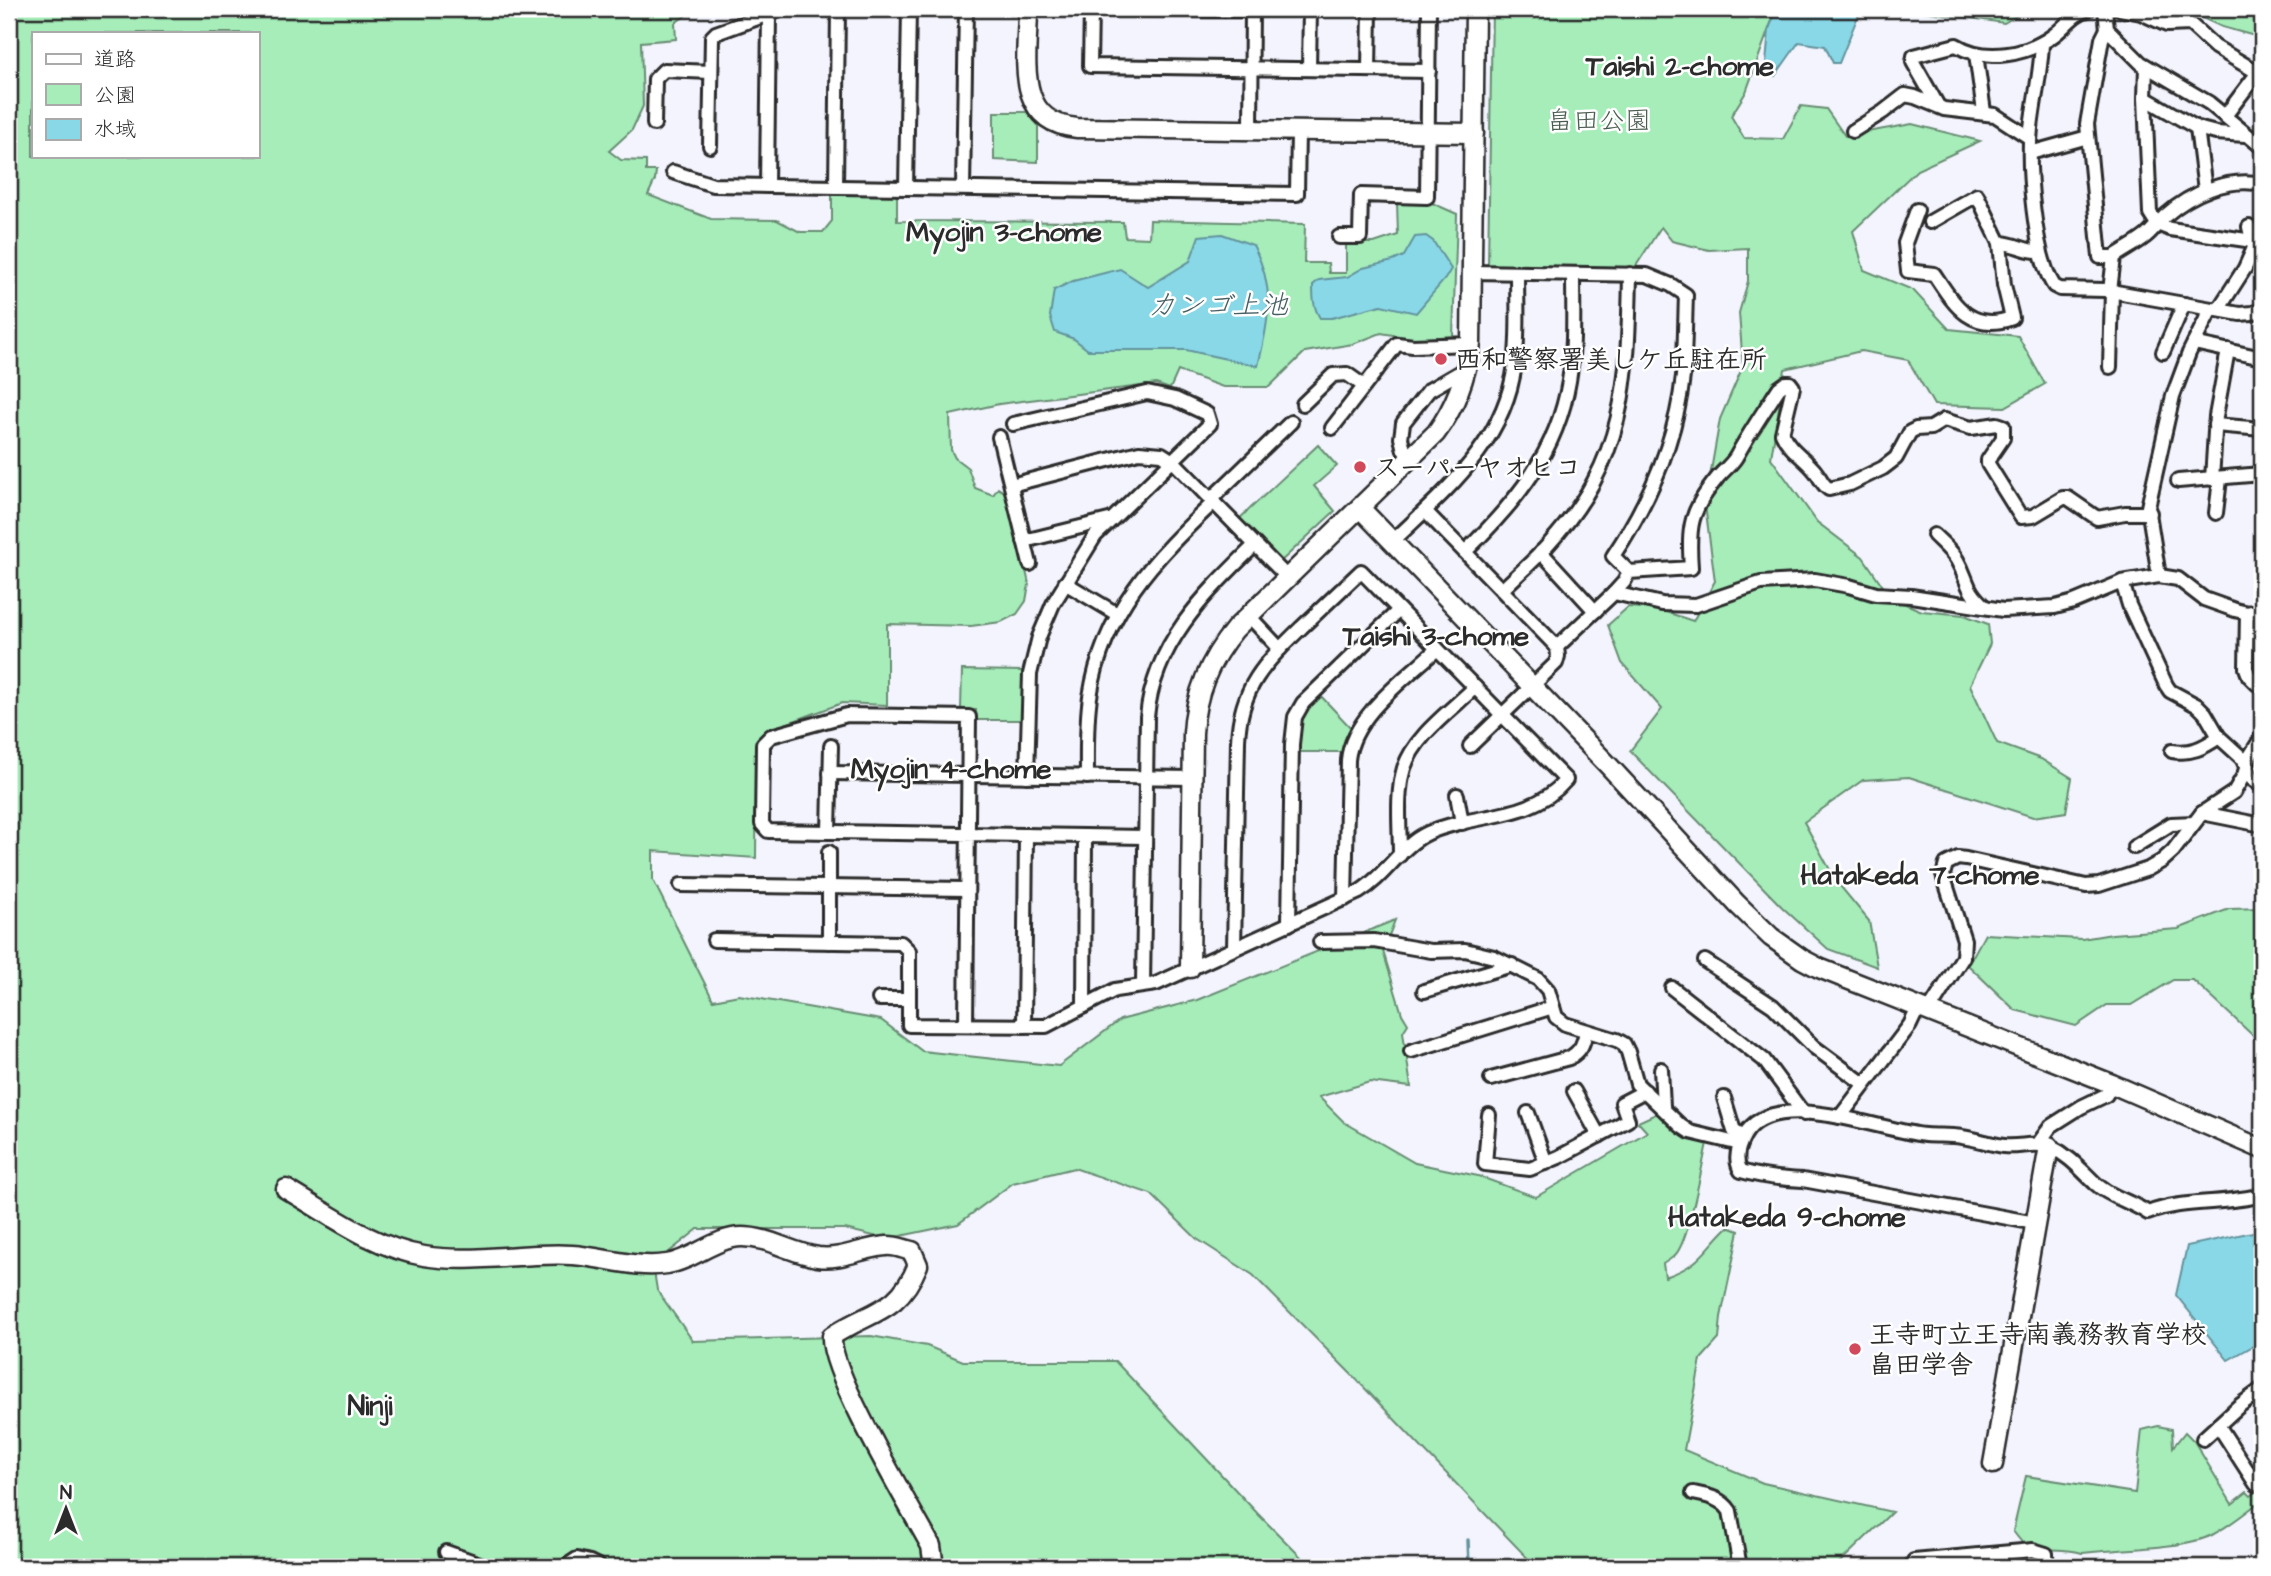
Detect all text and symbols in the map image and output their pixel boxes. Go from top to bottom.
legend [32,32,259,158]
text: 道路 [94,45,136,74]
district label: Taishi 2-chome [1585,47,1774,86]
text: 公園 [94,81,136,110]
park label: 畠田公園 [1547,103,1651,139]
text: 水域 [94,115,136,144]
district label: Myojin 3-chome [906,213,1102,255]
water label: カンゴ上池 [1148,286,1289,325]
place label: 西和警察署美しケ丘駐在所 [1455,342,1767,378]
marker: 西和警察署美しケ丘駐在所 [1433,351,1449,367]
place label: スーパーヤオヒコ [1374,450,1581,486]
marker: スーパーヤオヒコ [1352,459,1368,475]
district label: Taishi 3-chome [1342,617,1529,656]
district label: Myojin 4-chome [851,750,1051,792]
district label: Hatakeda 7-chome [1800,856,2040,895]
district label: Hatakeda 9-chome [1668,1198,1906,1237]
place label: 王寺町立王寺南義務教育学校 畠田学舎 [1869,1317,2207,1383]
marker: 王寺町立王寺南義務教育学校 畠田学舎 [1847,1341,1863,1357]
district label: Ninji [347,1387,393,1426]
north arrow [32,1474,102,1544]
text: N [60,1480,72,1507]

